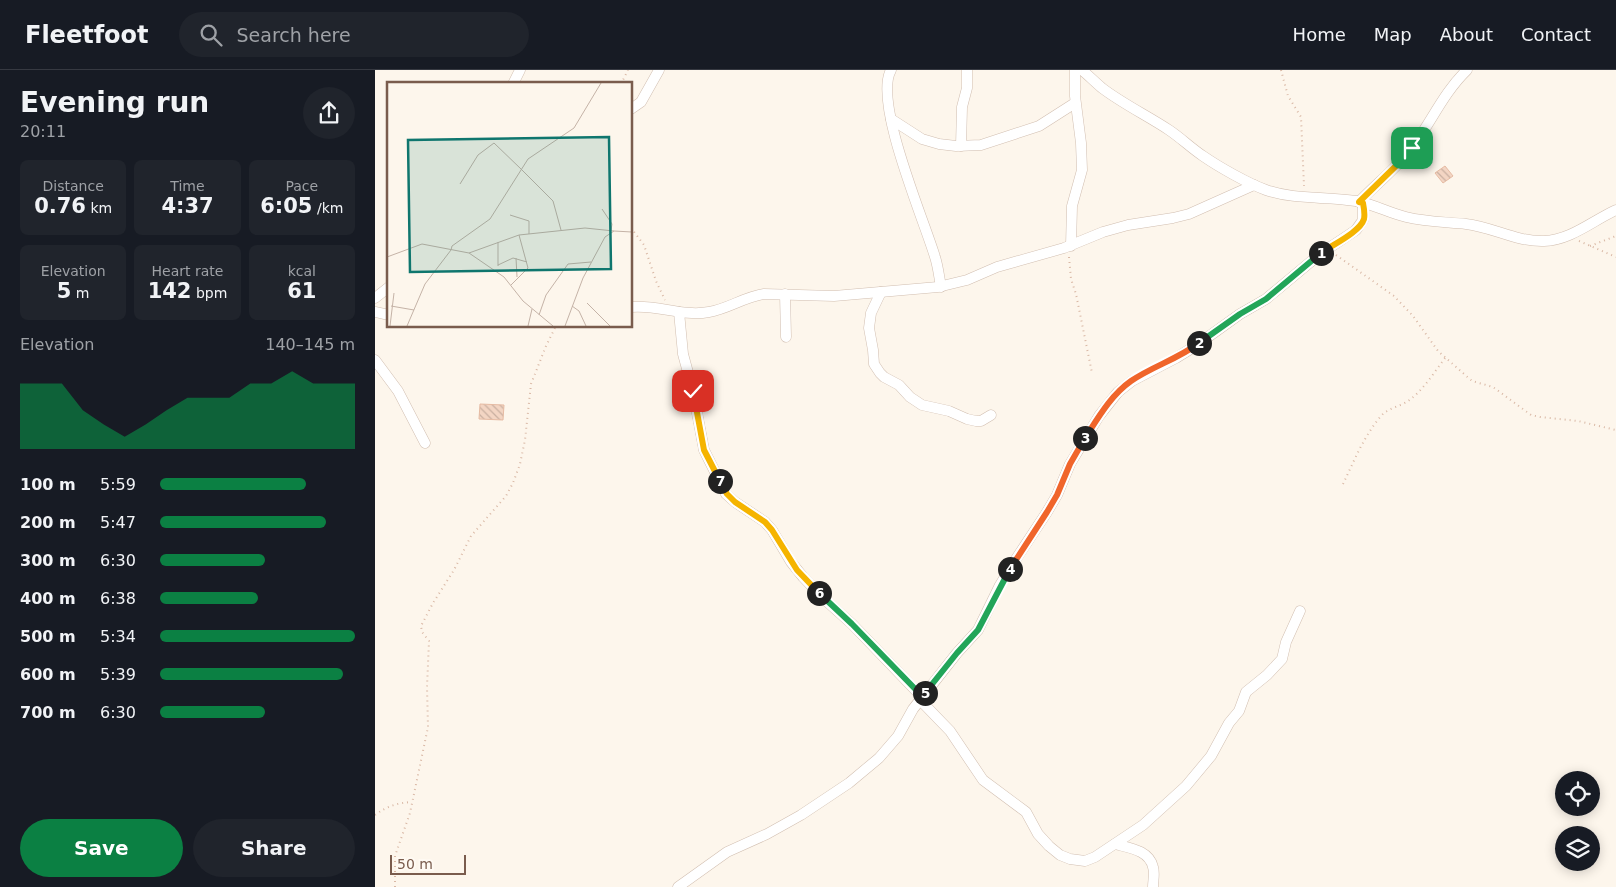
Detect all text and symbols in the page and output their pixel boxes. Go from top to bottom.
search box [179,12,529,57]
text: Fleetfoot [25,21,149,49]
icon: search [197,21,225,49]
text: Search here [237,24,351,46]
text: Home [1293,24,1346,45]
text: Map [1374,24,1412,45]
text: About [1440,24,1493,45]
text: Contact [1521,24,1591,45]
inset map [387,82,633,328]
text: Evening run [20,86,209,119]
button: share [303,87,355,139]
text: 20:11 [20,122,66,141]
pin [1391,127,1433,169]
icon: arrive [1398,134,1426,162]
text: Distance [43,178,104,194]
text: Time [170,178,205,194]
text: Pace [285,178,318,194]
text: 0.76 [34,194,86,218]
text: 4:37 [161,194,214,218]
text: 6:05 [260,194,312,218]
text: km [86,200,112,216]
text: /km [312,200,343,216]
pin: 1 [1309,240,1333,266]
text: 1 [1317,245,1326,261]
text: Elevation [41,263,106,279]
text: Heart rate [152,263,223,279]
text: kcal [288,263,316,279]
text: 5 [57,279,71,303]
text: 142 [148,279,191,303]
text: 61 [287,279,316,303]
text: m [71,285,90,301]
text: bpm [191,285,227,301]
pin: 2 [1187,330,1211,356]
text: Elevation [20,335,94,354]
text: 140–145 m [265,335,355,354]
text: 2 [1195,335,1204,351]
pin [672,370,714,412]
icon: check [679,377,707,405]
pin: 3 [1073,426,1097,450]
text: 3 [1081,430,1090,446]
pin: 7 [707,468,733,494]
text: 7 [716,473,725,489]
text: 100 m [20,475,76,494]
text: 5:59 [100,475,136,494]
text: 200 m [20,513,76,532]
text: 5:47 [100,513,136,532]
text: 300 m [20,551,76,570]
text: 6:30 [100,551,136,570]
pin: 4 [997,556,1023,582]
text: 4 [1006,561,1015,577]
pin: 6 [807,580,831,606]
text: 6 [815,585,824,601]
text: 400 m [20,589,76,608]
text: 6:38 [100,589,136,608]
text: 500 m [20,627,76,646]
text: 5:34 [100,627,136,646]
text: 600 m [20,665,76,684]
text: 5:39 [100,665,136,684]
pin: 5 [913,680,937,706]
text: 5 [921,685,930,701]
text: 700 m [20,703,76,722]
text: 6:30 [100,703,136,722]
map controls [1555,771,1600,871]
button: locate [1555,771,1600,816]
button: Save [20,819,183,877]
button: Share [193,819,355,877]
button: layers [1555,826,1600,871]
scale bar [390,852,466,875]
text: 50 m [397,856,433,872]

